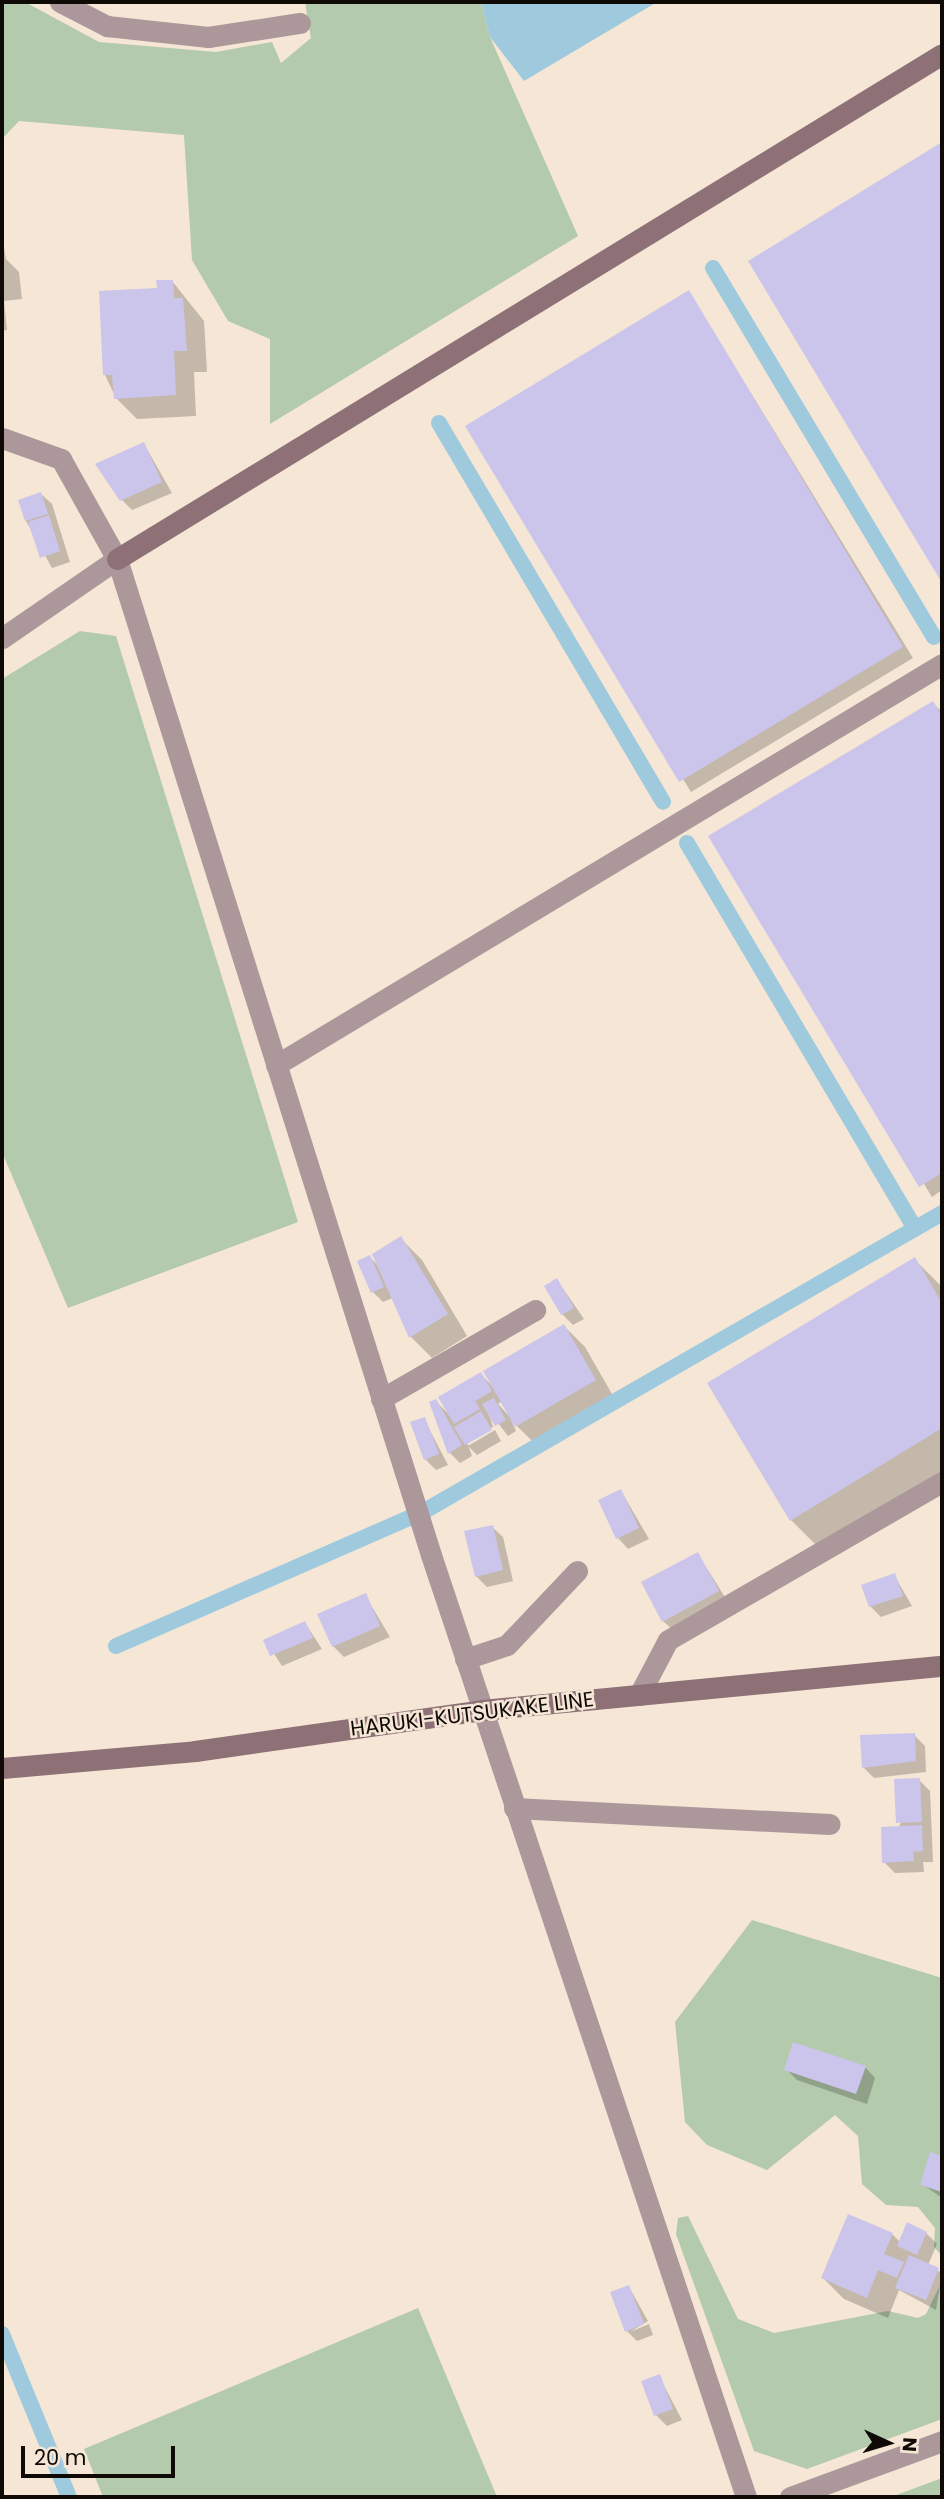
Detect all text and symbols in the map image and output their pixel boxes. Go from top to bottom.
street label: HARUKI-KUTSUKAKE LINE [349,1687,595,1741]
north arrow [853,2408,923,2478]
scale bar [24,2432,178,2476]
text: N [895,2436,923,2453]
text: 20 m [34,2443,87,2472]

